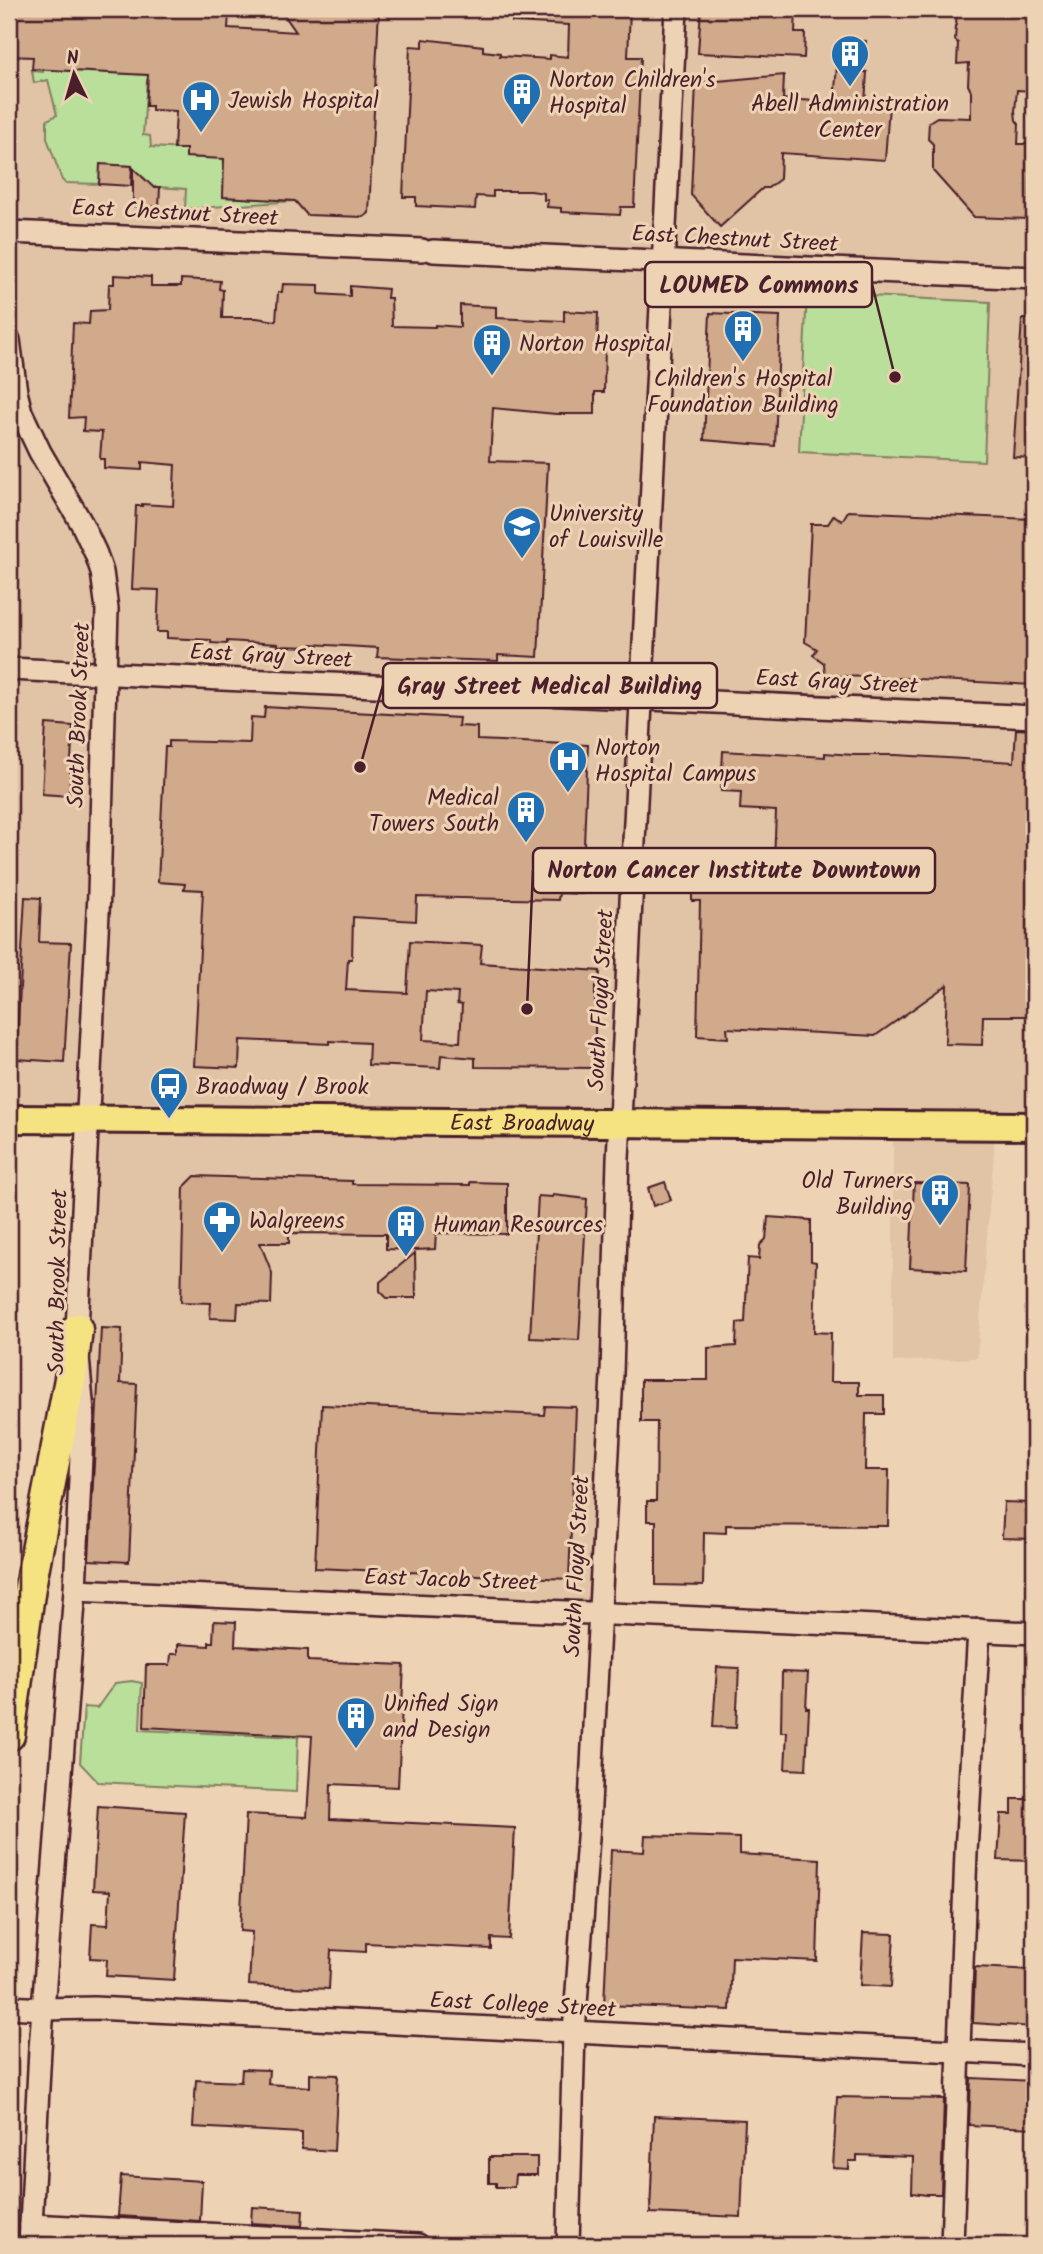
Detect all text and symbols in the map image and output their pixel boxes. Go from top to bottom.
building icon: Abell Administration Center [829,33,871,88]
north arrow [38,38,108,108]
text: N [65,44,80,75]
place label: Norton Children's Hospital [549,63,716,125]
building icon: Norton Children's Hospital [501,71,543,126]
hospital icon: Jewish Hospital [180,79,222,134]
place label: Jewish Hospital [228,84,379,120]
place label: Abell Administration Center [751,87,949,149]
street label: East Chestnut Street [71,191,280,237]
street label: East Chestnut Street [631,217,840,263]
callout: LOUMED Commons [645,262,872,307]
text: LOUMED Commons [659,267,859,306]
building icon: Children's Hospital Foundation Building [722,308,764,363]
building icon: Norton Hospital [471,322,513,377]
place label: Norton Hospital [519,327,671,363]
place label: Children's Hospital Foundation Building [647,362,839,424]
place label: University of Louisville [549,497,663,559]
school or university icon: University of Louisville [501,505,543,560]
street label: South Brook Street [59,621,101,808]
street label: East Gray Street [189,635,354,679]
street label: East Gray Street [755,661,920,705]
callout: Gray Street Medical Building [383,663,717,708]
text: Gray Street Medical Building [397,668,703,707]
place label: Norton Hospital Campus [595,731,757,793]
hospital icon: Norton Hospital Campus [547,739,589,794]
place label: Medical Towers South [369,781,499,843]
building icon: Medical Towers South [505,789,547,844]
callout: Norton Cancer Institute Downtown [533,848,935,893]
text: Norton Cancer Institute Downtown [547,852,921,891]
street label: South Floyd Street [579,907,625,1092]
bus stop icon: Braodway / Brook [148,1065,190,1120]
place label: Braodway / Brook [196,1070,369,1106]
street label: East Broadway [450,1106,594,1143]
place label: Old Turners Building [802,1164,913,1226]
building icon: Old Turners Building [919,1172,961,1227]
street label: South Brook Street [39,1188,79,1375]
pharmacy icon: Walgreens [201,1199,243,1254]
building icon: Human Resources [385,1203,427,1258]
place label: Walgreens [249,1204,345,1240]
place label: Human Resources [433,1208,603,1244]
street label: South Floyd Street [555,1473,601,1658]
street label: East Jacob Street [363,1560,540,1602]
place label: Unified Sign and Design [383,1687,499,1749]
building icon: Unified Sign and Design [335,1695,377,1750]
street label: East College Street [429,1983,618,2029]

